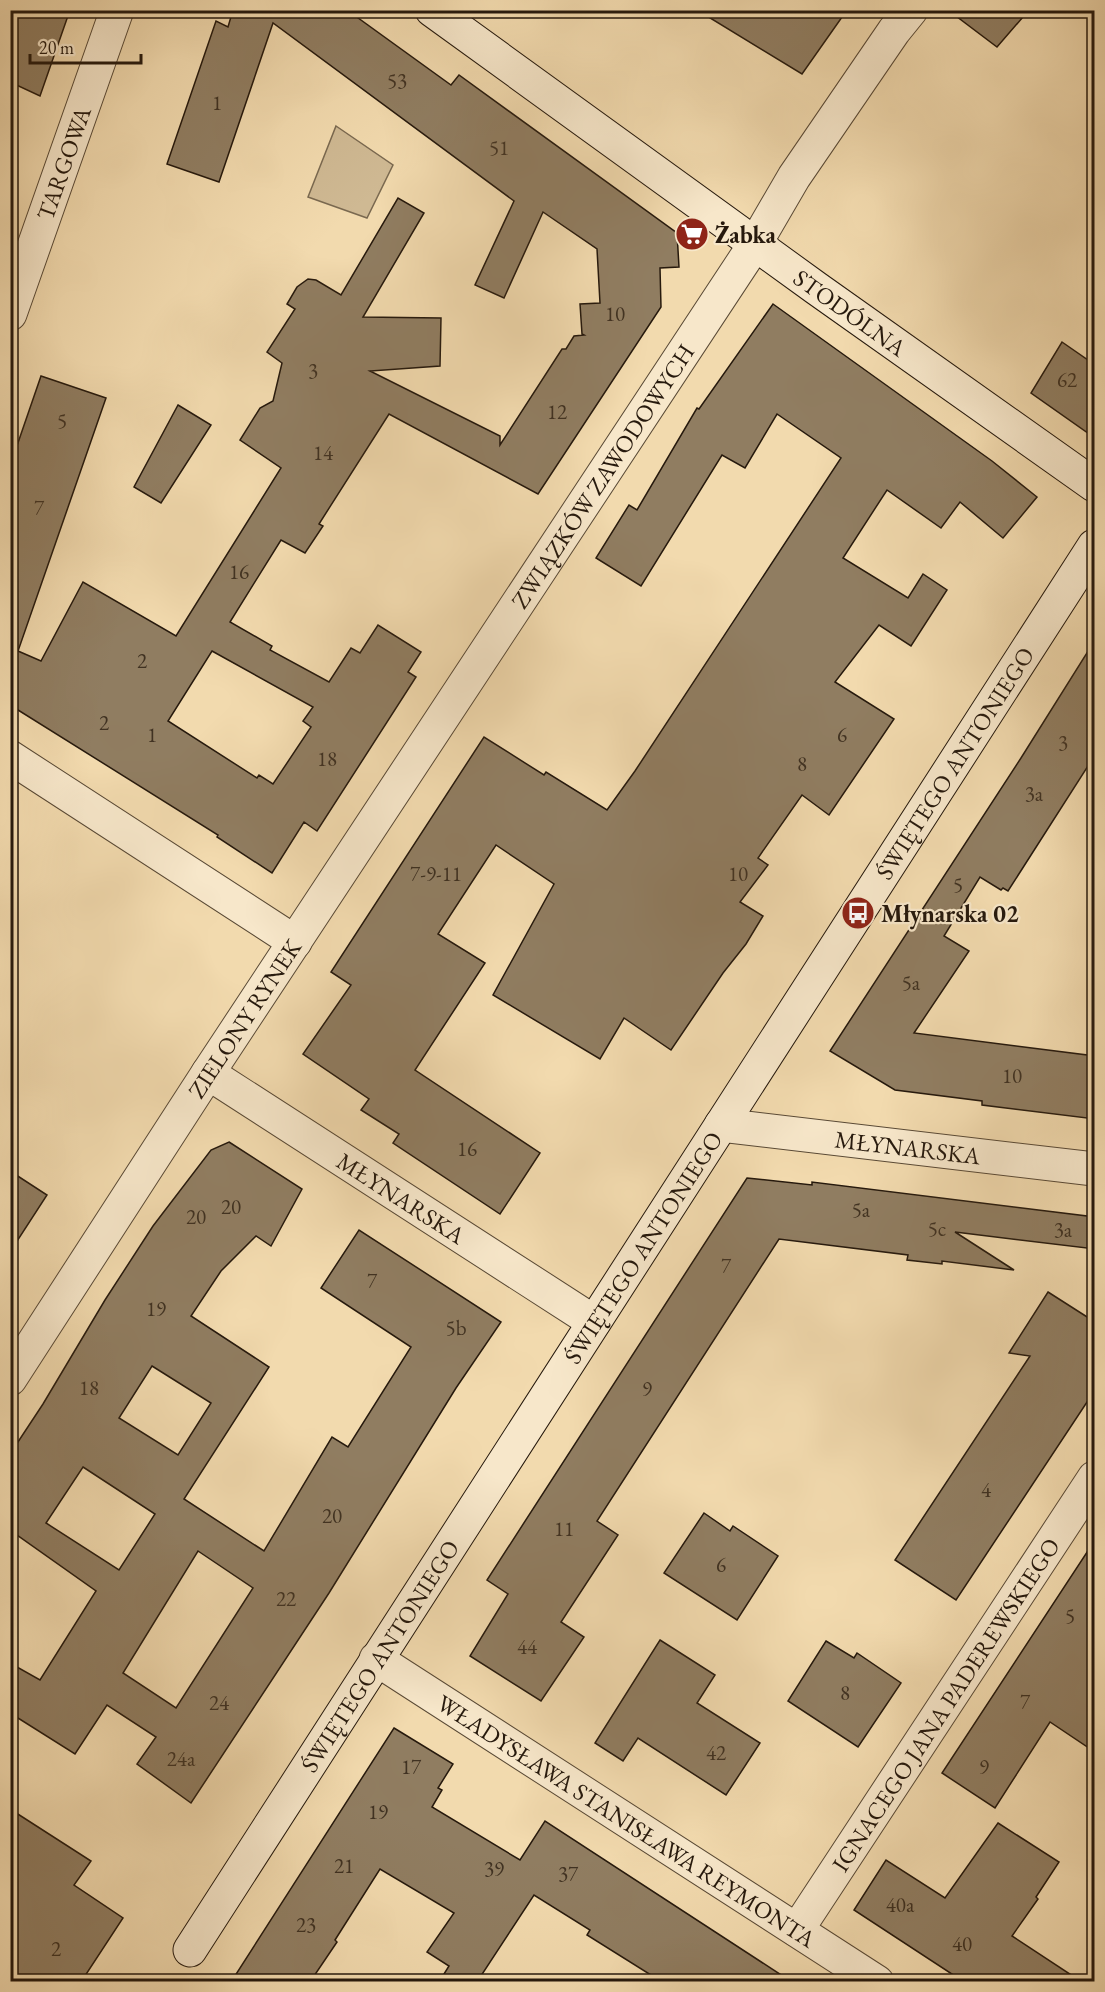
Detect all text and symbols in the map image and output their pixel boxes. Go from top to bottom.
scale bar [30,27,141,65]
text: 20 m [39,36,74,59]
house number: 53 [387,67,407,94]
house number: 1 [212,89,222,116]
street label: TARGOWA [29,102,98,224]
house number: 51 [489,134,509,161]
supermarket icon: Żabka [674,216,710,252]
place label: Żabka [715,219,777,250]
street label: STODÓLNA [788,262,913,363]
house number: 10 [605,300,625,327]
street label: ZWIĄZKÓW ZAWODOWYCH [503,337,701,614]
house number: 3 [308,357,318,384]
house number: 62 [1057,366,1077,393]
house number: 12 [547,398,567,425]
house number: 5 [57,407,67,434]
house number: 14 [313,439,334,466]
house number: 7 [34,494,45,521]
house number: 16 [229,558,249,585]
street label: ŚWIĘTEGO ANTONIEGO [868,641,1041,885]
house number: 2 [137,647,147,674]
house number: 2 [99,709,109,736]
house number: 1 [147,721,157,748]
house number: 6 [837,721,847,748]
house number: 3 [1058,729,1068,756]
house number: 18 [317,745,337,772]
house number: 8 [797,750,807,777]
house number: 3a [1025,780,1044,807]
house number: 7-9-11 [410,860,462,887]
house number: 10 [728,860,748,887]
house number: 5 [953,871,963,898]
bus stop icon: Młynarska 02 [840,895,876,931]
place label: Młynarska 02 [881,898,1019,930]
street label: ZIELONY RYNEK [181,932,308,1104]
house number: 5a [902,969,921,996]
house number: 10 [1002,1062,1022,1089]
street label: MŁYNARSKA [833,1123,983,1171]
street label: ŚWIĘTEGO ANTONIEGO [556,1125,729,1369]
house number: 16 [457,1135,477,1162]
street label: MŁYNARSKA [331,1145,472,1251]
house number: 20 [221,1193,241,1220]
house number: 5a [852,1196,871,1223]
house number: 20 [186,1203,206,1230]
house number: 5c [928,1215,946,1242]
house number: 3a [1054,1216,1073,1243]
house number: 7 [721,1252,732,1279]
house number: 7 [367,1267,378,1294]
house number: 19 [146,1295,166,1322]
house number: 5b [446,1314,467,1341]
house number: 18 [79,1374,99,1401]
house number: 9 [642,1375,652,1402]
house number: 4 [981,1476,992,1503]
house number: 20 [322,1502,342,1529]
house number: 11 [554,1515,574,1542]
street label: IGNACEGO JANA PADEREWSKIEGO [824,1531,1066,1877]
street label: ŚWIĘTEGO ANTONIEGO [293,1534,466,1778]
house number: 6 [716,1551,726,1578]
house number: 22 [276,1585,296,1612]
house number: 5 [1065,1602,1075,1629]
house number: 44 [517,1633,538,1660]
house number: 8 [840,1679,850,1706]
street label: WŁADYSŁAWA STANISŁAWA REYMONTA [431,1687,822,1954]
house number: 7 [1020,1688,1031,1715]
house number: 24 [209,1689,230,1716]
house number: 42 [706,1739,726,1766]
house number: 24a [167,1745,196,1772]
house number: 17 [401,1753,422,1780]
house number: 9 [979,1753,989,1780]
house number: 19 [368,1798,388,1825]
house number: 21 [334,1852,354,1879]
house number: 39 [484,1855,504,1882]
house number: 37 [558,1860,579,1887]
house number: 40a [886,1891,915,1918]
house number: 23 [296,1911,316,1938]
house number: 40 [952,1930,972,1957]
house number: 2 [51,1935,61,1962]

